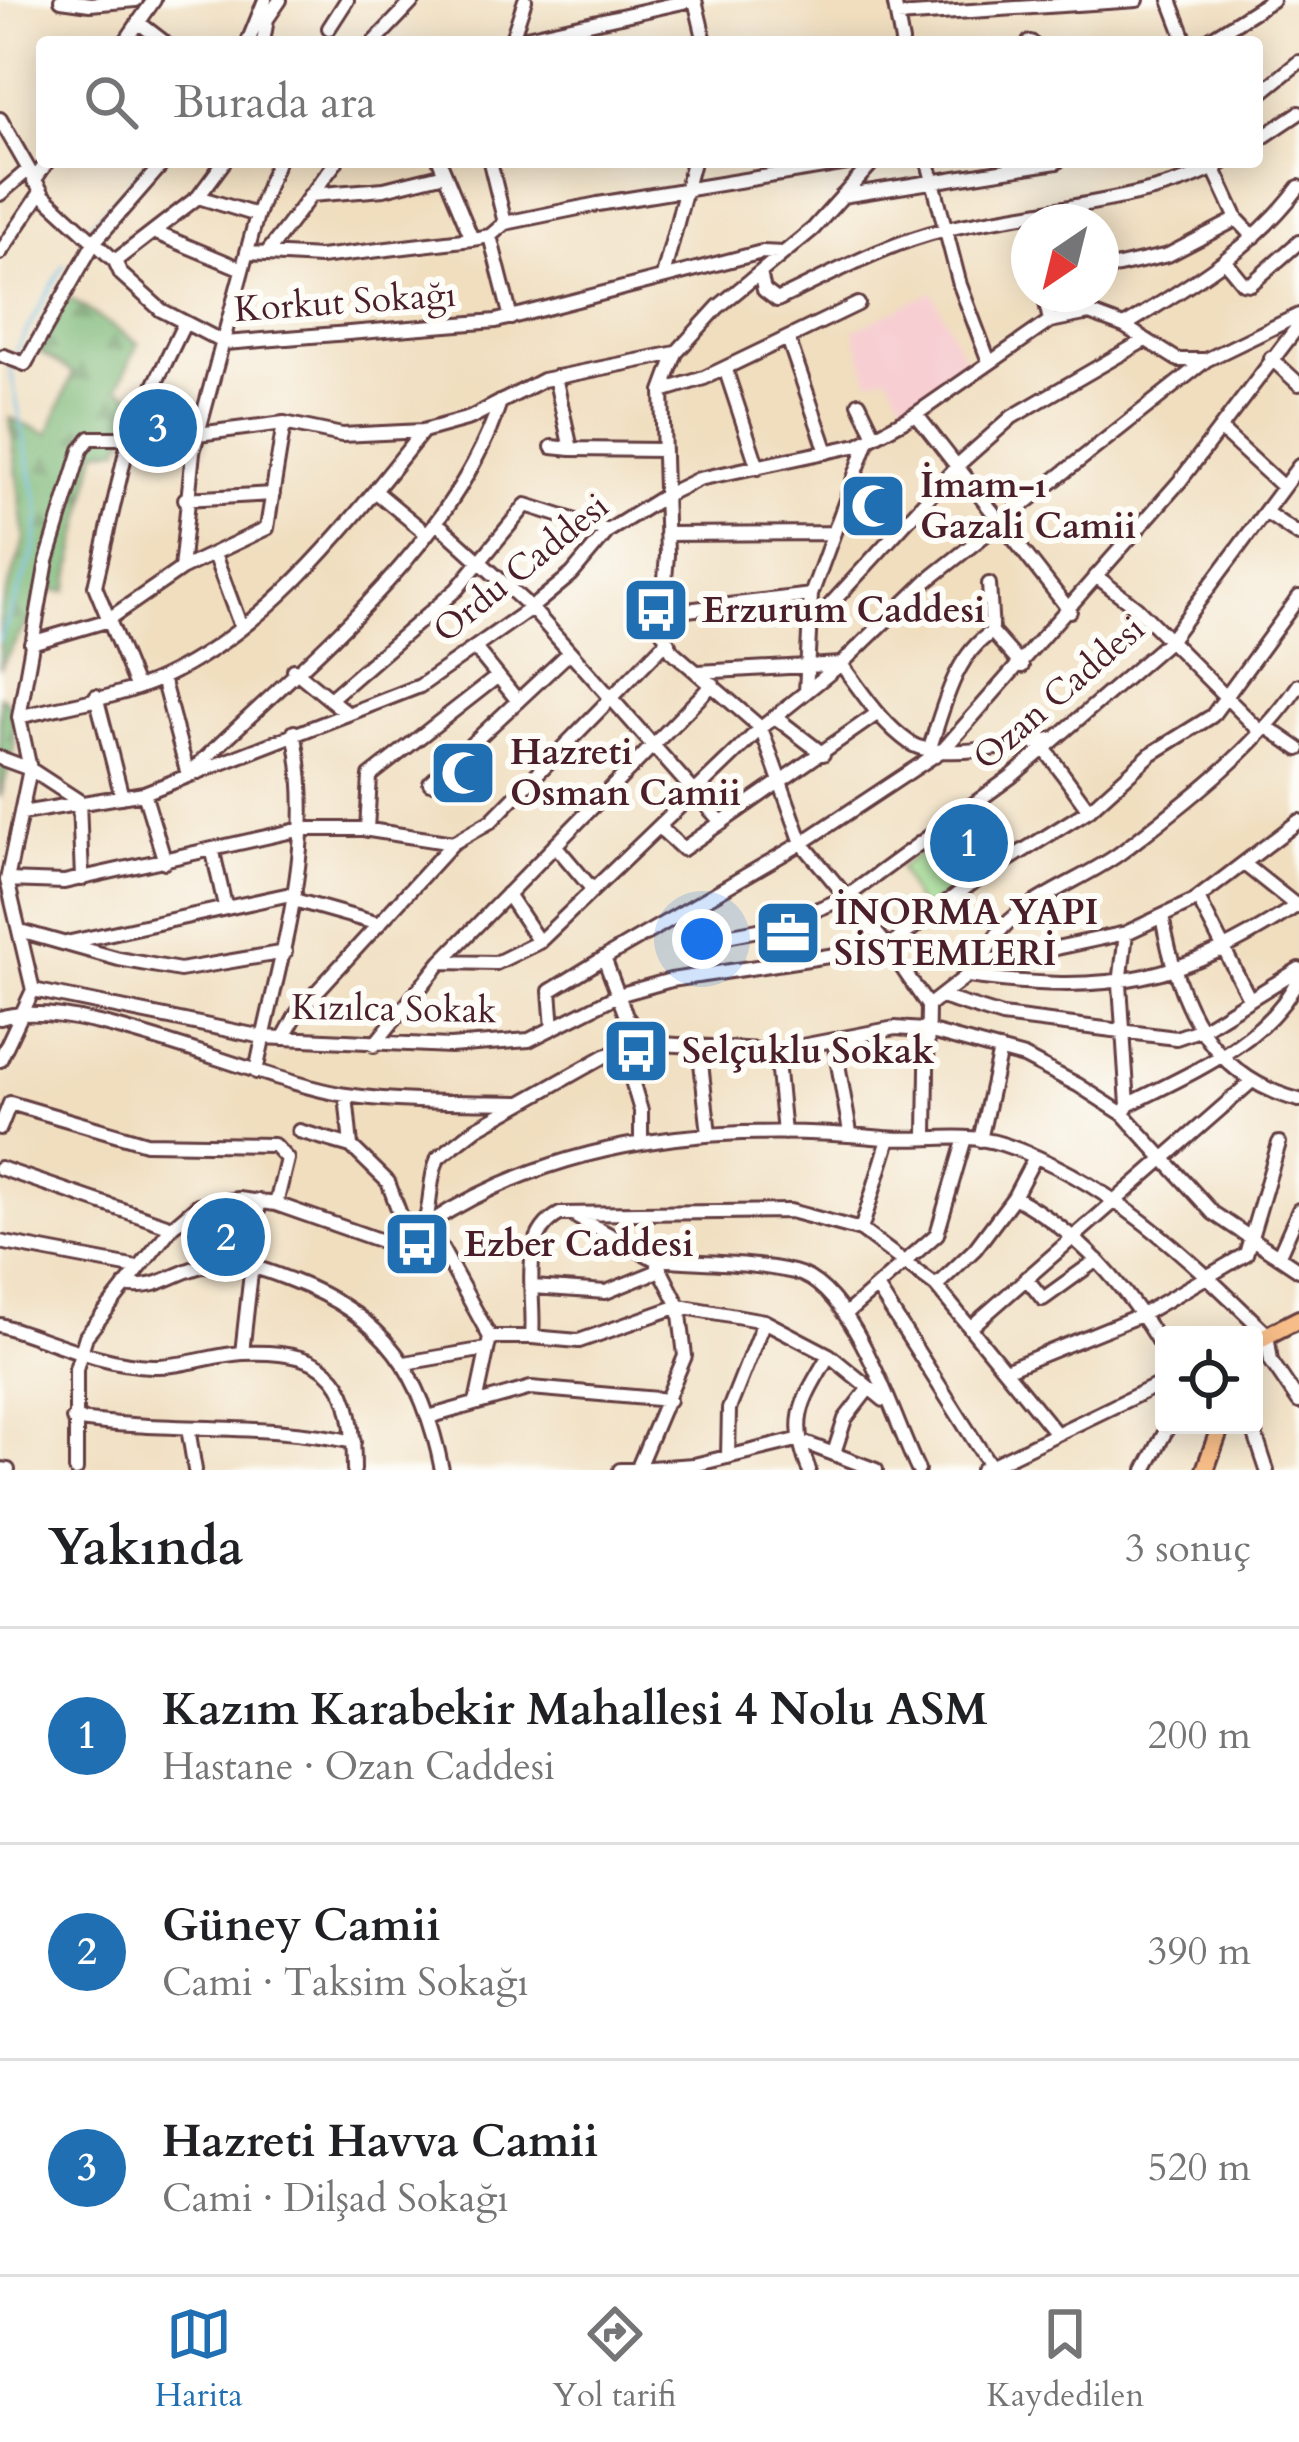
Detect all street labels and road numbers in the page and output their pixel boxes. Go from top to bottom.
street label: Korkut Sokağı [233,270,457,334]
street label: Ordu Caddesi [423,482,619,654]
street label: Ozan Caddesi [963,605,1155,781]
street label: Kızılca Sokak [291,983,498,1035]

